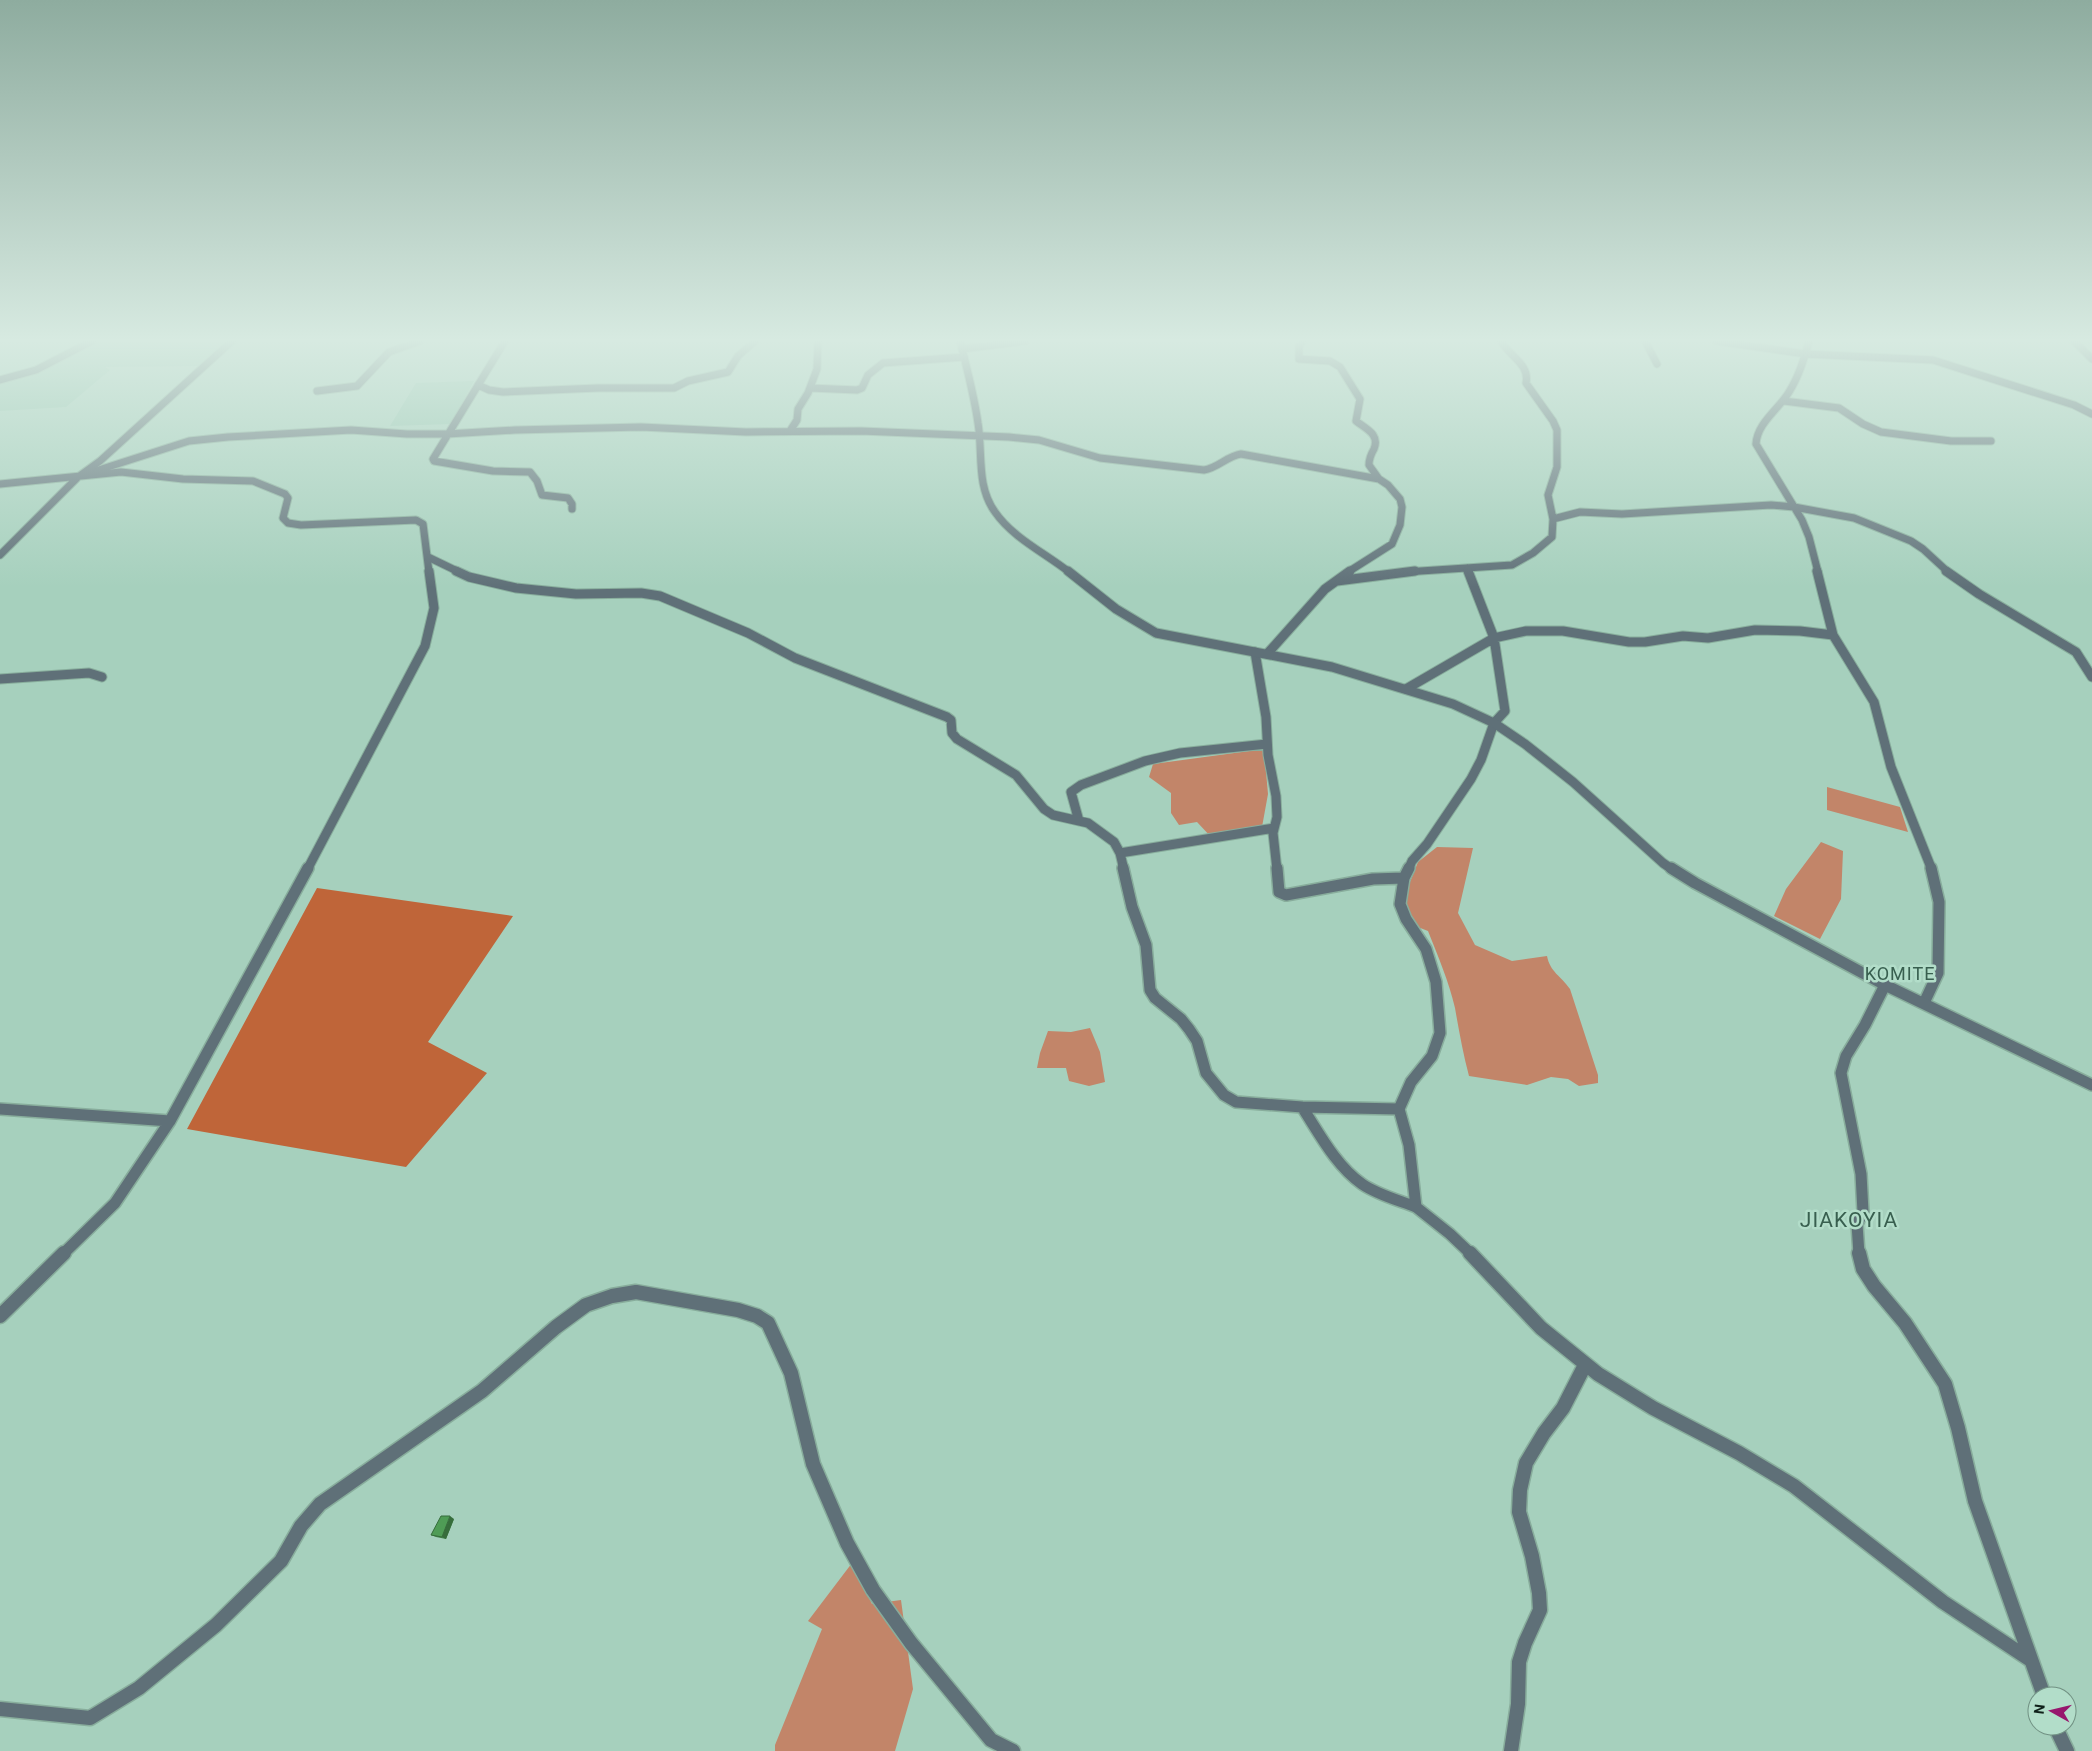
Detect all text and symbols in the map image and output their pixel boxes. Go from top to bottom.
district label: KOMITE [1865,963,1935,984]
district label: JIAKOYIA [1800,1208,1898,1232]
north arrow [2027,1686,2077,1736]
text: N [2031,1703,2048,1715]

